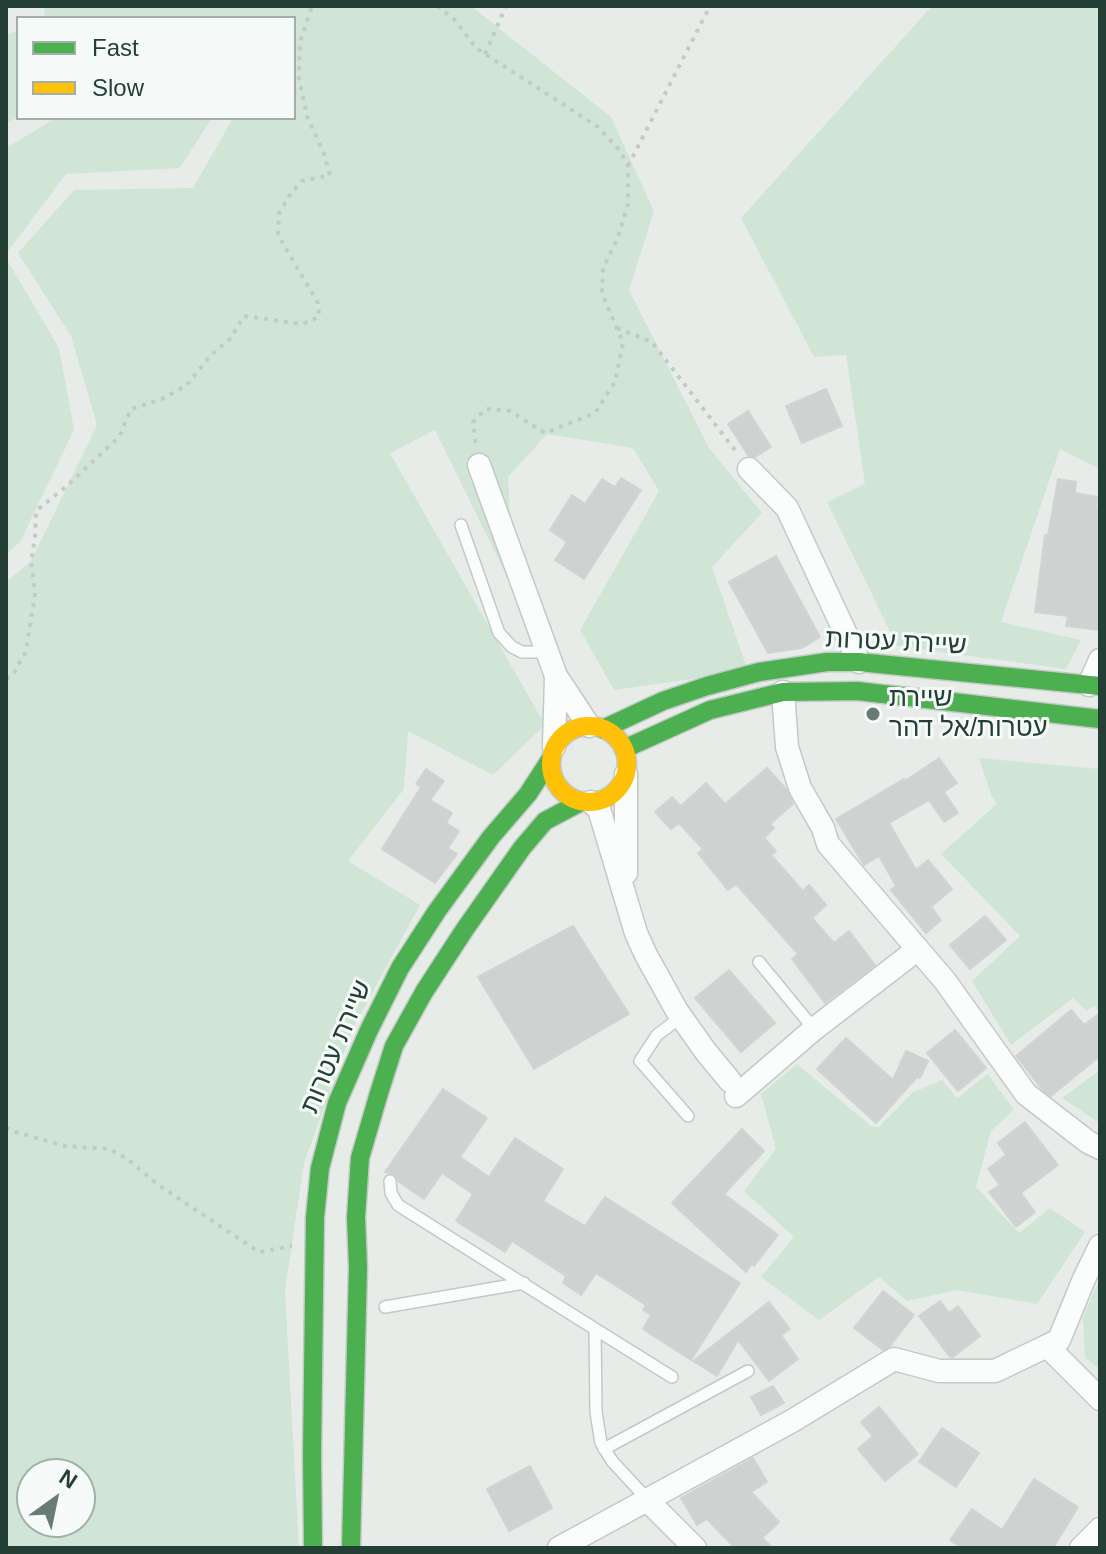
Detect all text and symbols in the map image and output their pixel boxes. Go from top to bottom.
legend [16,16,296,120]
text: Fast [92,34,139,61]
text: Slow [92,74,144,101]
street label: שיירת עטרות [825,624,967,662]
place label: שיירת עטרות/אל דהר [889,683,1048,744]
marker: שיירת עטרות/אל דהר [864,705,882,723]
street label: שיירת עטרות [295,976,379,1118]
north arrow [16,1458,96,1538]
text: N [55,1464,82,1494]

